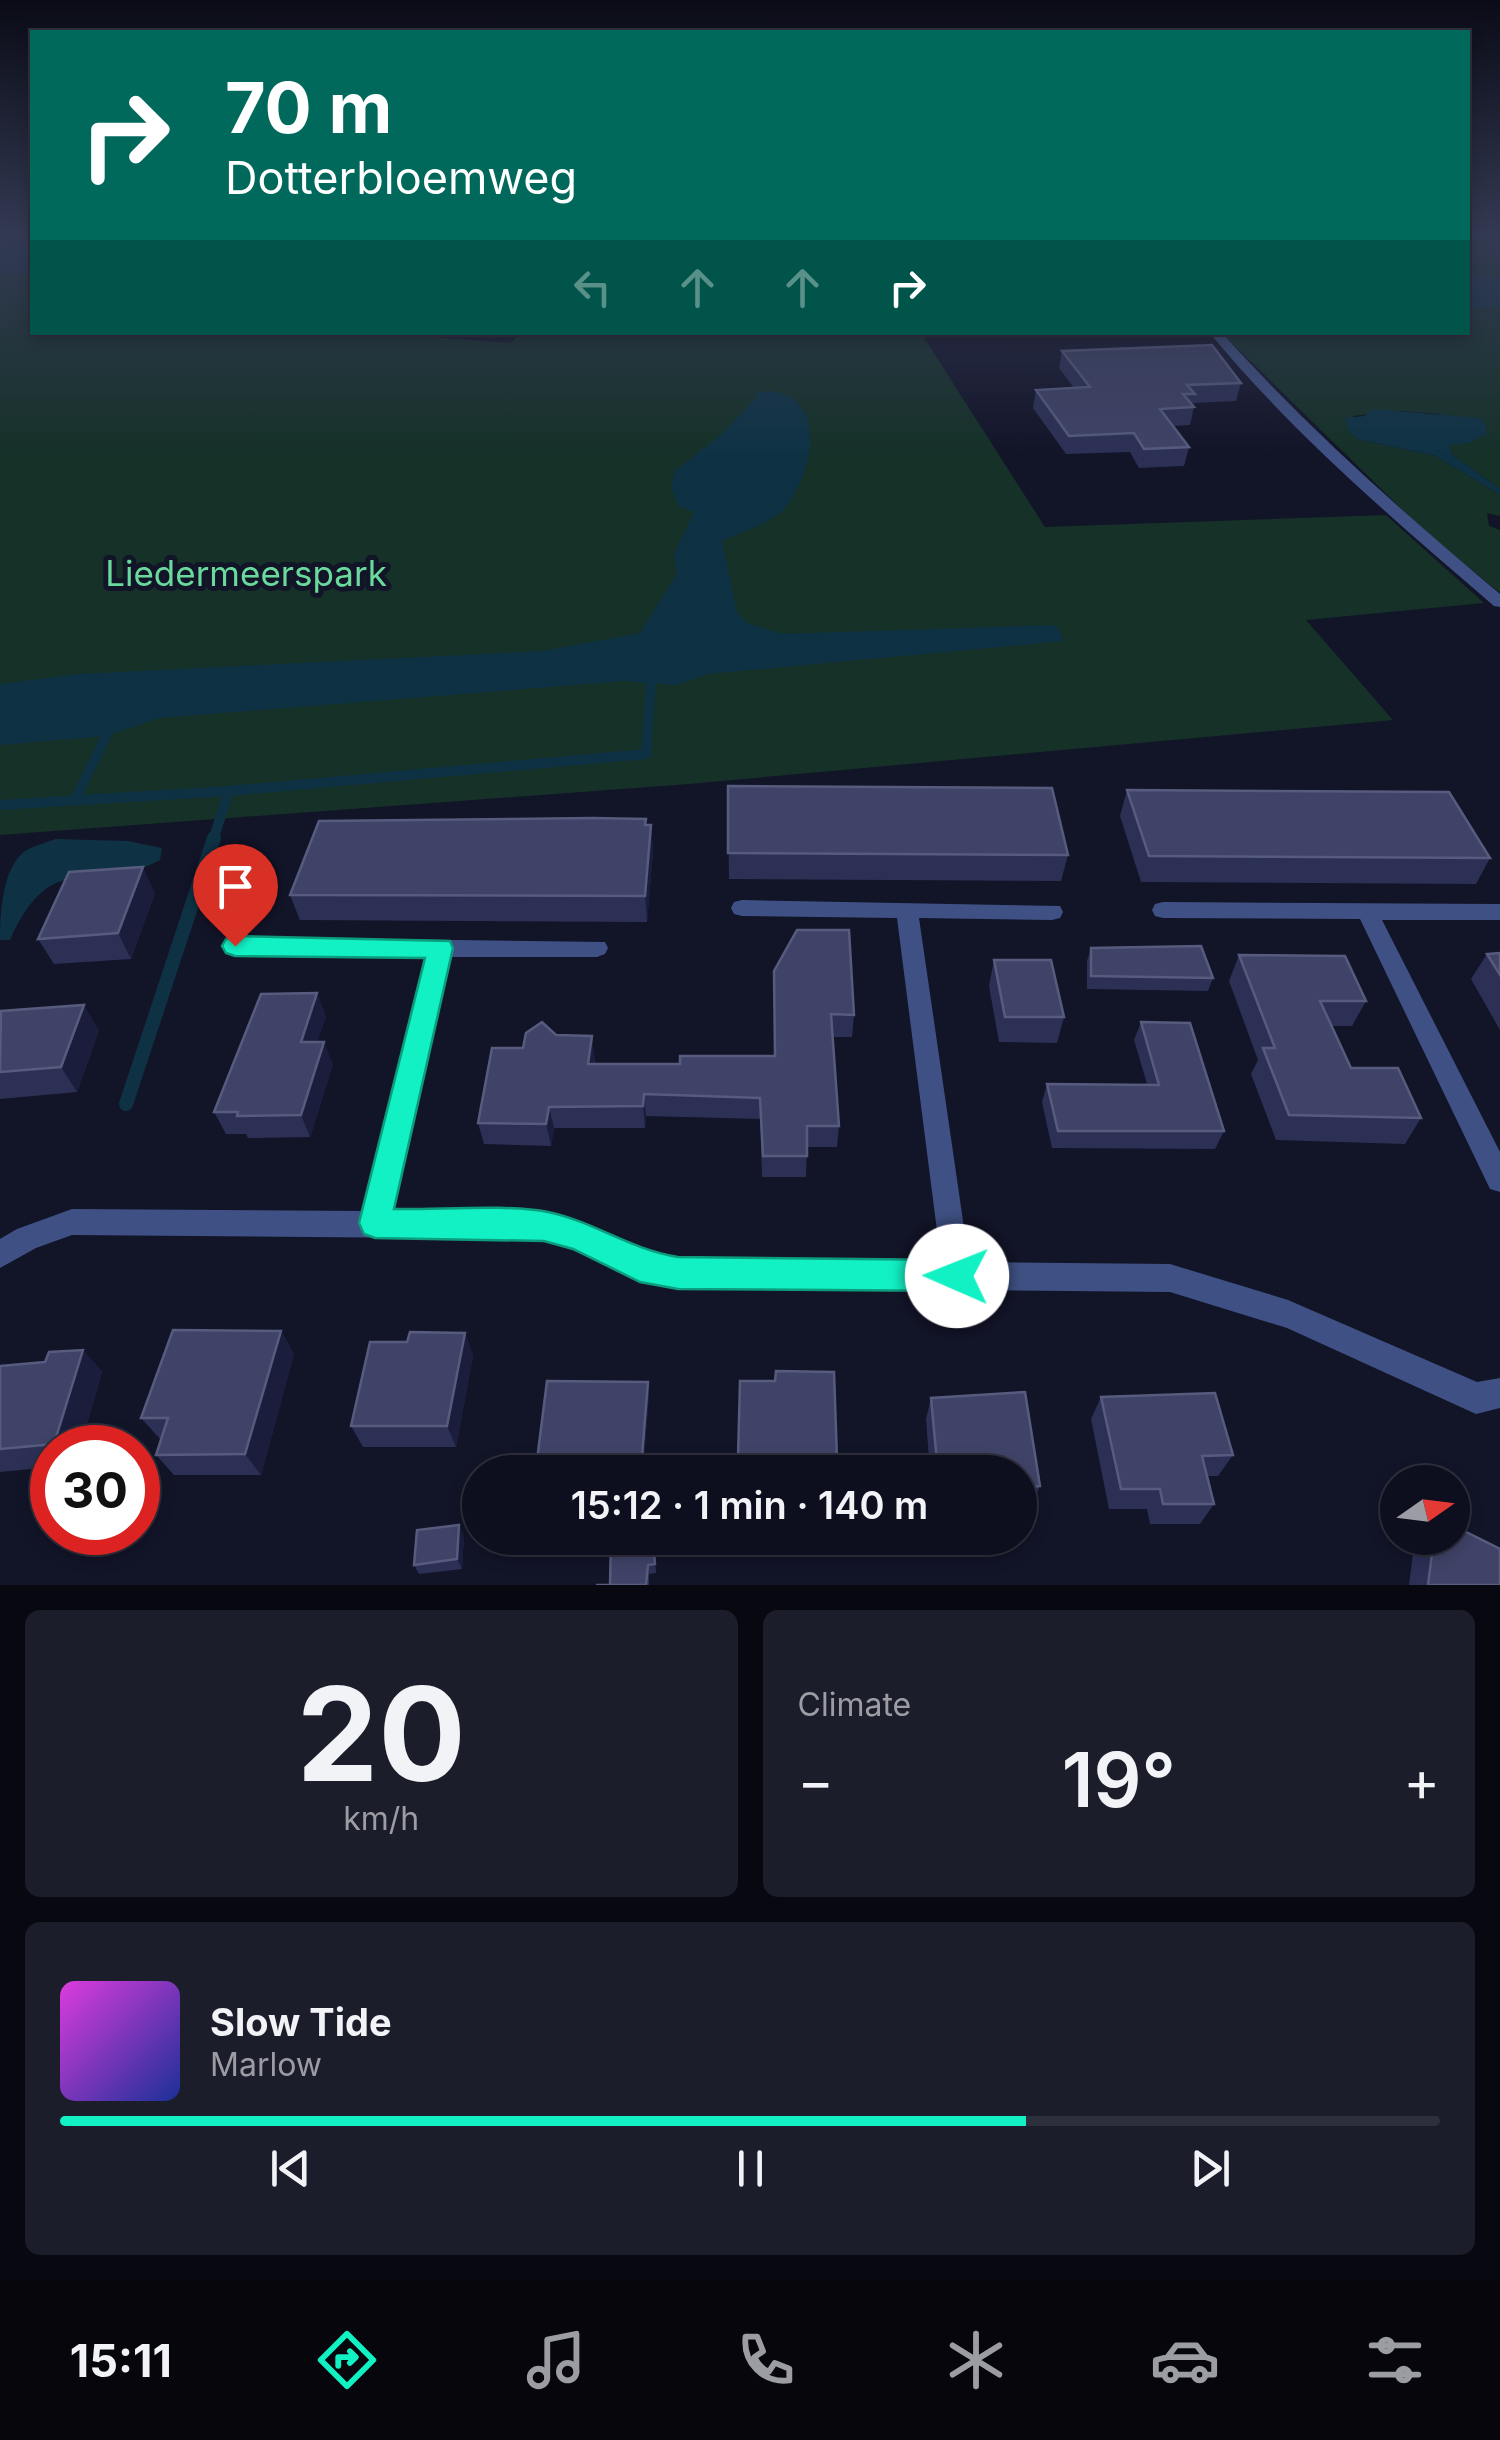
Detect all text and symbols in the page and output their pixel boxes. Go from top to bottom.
text: 70 m [225,65,392,150]
icon: right [60,70,190,200]
text: Dotterbloemweg [225,150,577,205]
icon: left [565,260,620,315]
icon: ahead [670,260,725,315]
icon: ahead [775,260,830,315]
icon: right [880,260,935,315]
park label: Liedermeerspark [105,552,387,594]
pin [193,844,278,947]
icon: arrive [208,859,263,914]
position arrow [905,1224,1009,1328]
speed limit sign: 30 [30,1425,160,1555]
north arrow [1380,1465,1470,1555]
map controls [1380,1465,1470,1555]
text: 15:12 · 1 min · 140 m [571,1482,928,1528]
text: 20 [296,1655,466,1812]
text: Climate [798,1685,911,1724]
text: 19° [1062,1734,1176,1825]
text: − [798,1748,834,1814]
text: + [1404,1748,1440,1814]
text: km/h [343,1799,419,1838]
text: Slow Tide [210,1999,392,2045]
text: Marlow [210,2045,322,2084]
icon: previous [263,2141,318,2196]
icon: pause [723,2141,778,2196]
icon: next [1183,2141,1238,2196]
icon: directions [312,2325,382,2395]
icon: music [521,2325,591,2395]
icon: phone [731,2325,801,2395]
icon: climate [941,2325,1011,2395]
icon: car [1150,2325,1220,2395]
icon: filters [1360,2325,1430,2395]
text: 15:11 [70,2333,172,2388]

